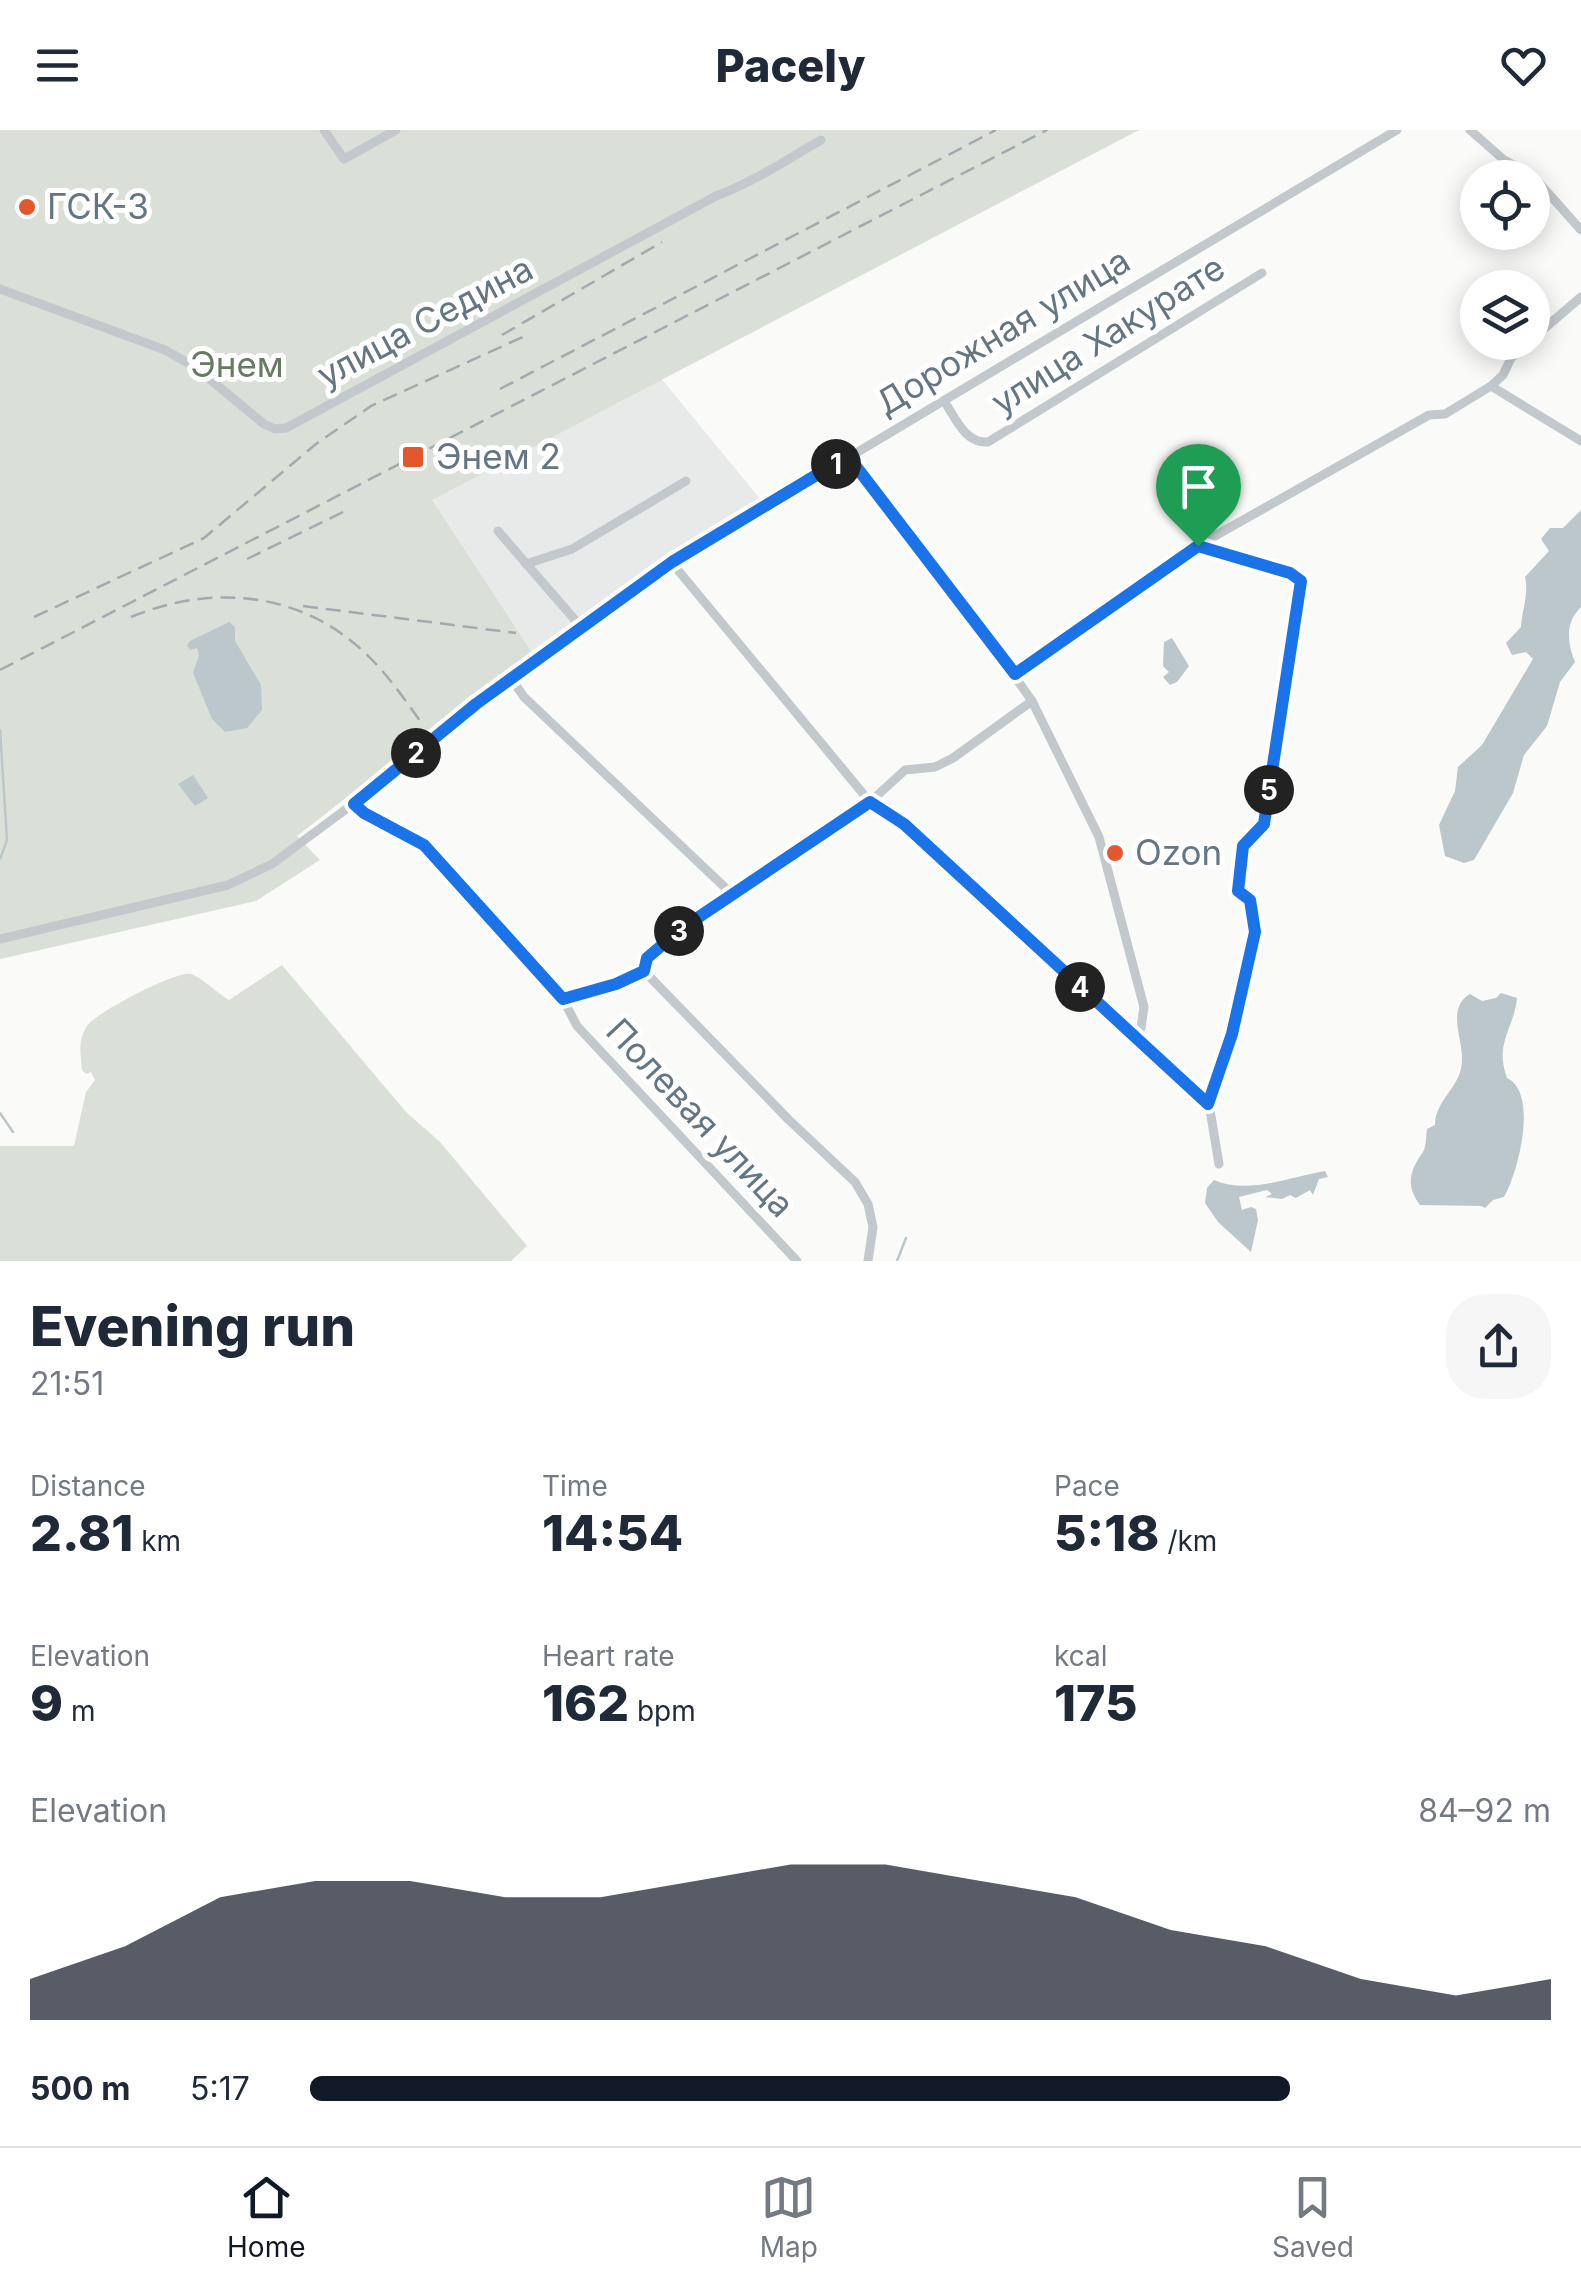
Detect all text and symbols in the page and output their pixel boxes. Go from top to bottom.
icon: menu [30,38,85,93]
text: Pacely [716,38,865,93]
icon: heart [1496,38,1551,93]
map controls [1460,160,1550,360]
button: locate [1460,160,1550,250]
place label: ГСК-3 [47,185,149,227]
marker: ГСК-3 [16,196,38,218]
street label: Дорожная улица [868,239,1137,423]
street label: улица Хакурате [983,246,1232,423]
street label: улица Седина [309,247,540,396]
button: layers [1460,270,1550,360]
park label: Энем [190,343,284,385]
place label: Энем 2 [436,435,561,477]
pin: 1 [811,439,861,489]
marker: Энем 2 [400,444,426,470]
pin [1156,444,1241,547]
text: 1 [830,447,842,481]
icon: arrive [1171,459,1226,514]
pin: 2 [391,728,441,778]
text: 2 [407,736,425,770]
pin: 5 [1244,765,1294,815]
text: 5 [1260,773,1278,807]
place label: Ozon [1135,831,1222,873]
marker: Ozon [1104,842,1126,864]
pin: 3 [654,906,704,956]
text: 3 [670,914,688,948]
pin: 4 [1055,962,1105,1012]
text: 4 [1071,970,1089,1004]
street label: Полевая улица [598,1010,803,1225]
text: Evening run [30,1293,355,1359]
button: share [1446,1294,1551,1399]
text: 21:51 [30,1364,104,1403]
text: Distance [30,1469,146,1503]
text: Time [542,1469,608,1503]
text: Pace [1054,1469,1120,1503]
text: 2.81 [30,1503,133,1563]
text: 14:54 [542,1503,683,1563]
text: 5:18 [1054,1503,1160,1563]
text: km [133,1524,181,1558]
text: /km [1160,1524,1217,1558]
text: Elevation [30,1639,150,1673]
text: Heart rate [542,1639,675,1673]
text: kcal [1054,1639,1108,1673]
text: 9 [30,1673,63,1733]
text: 162 [542,1673,629,1733]
text: 175 [1054,1673,1138,1733]
text: m [63,1694,96,1728]
text: bpm [629,1694,696,1728]
text: Elevation [30,1791,167,1830]
text: 84–92 m [1418,1791,1551,1830]
text: 500 m [30,2069,130,2108]
text: 5:17 [190,2069,250,2108]
tab: Home [227,2170,306,2264]
tab: Map [760,2170,818,2264]
tab: Saved [1272,2170,1354,2264]

